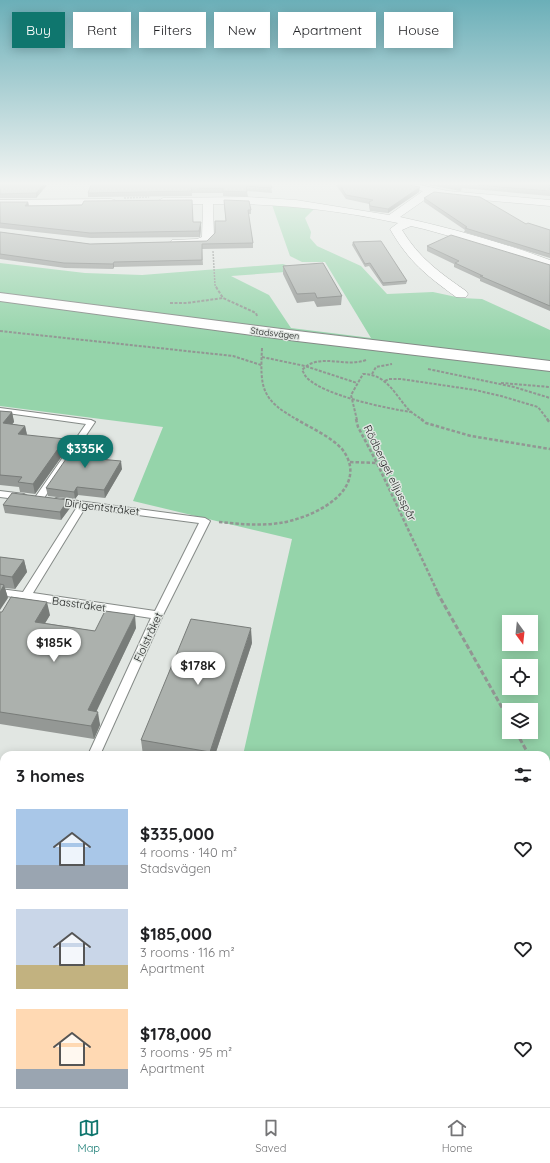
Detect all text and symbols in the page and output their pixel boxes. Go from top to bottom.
chip: Buy [12,12,65,48]
chip: Rent [73,12,131,48]
chip: Filters [139,12,206,48]
chip: New [214,12,270,48]
chip: Apartment [278,12,376,48]
chip: House [384,12,453,48]
street label: Stadsvägen [250,325,300,341]
street label: Rödberget elljusspår [361,423,420,524]
pin: $335K [57,435,113,469]
text: $335K [66,440,104,456]
street label: Dirigentstråket [64,495,140,519]
street label: Basstråket [51,593,107,615]
street label: Fiolstråket [130,610,166,664]
north arrow [502,615,538,651]
map controls [502,615,538,739]
pin: $185K [26,629,82,663]
text: $185K [36,634,72,650]
pin: $178K [170,652,226,686]
text: $178K [180,657,216,673]
button: locate [502,659,538,695]
button: layers [502,703,538,739]
icon: filters [512,764,534,786]
text: 3 homes [16,765,84,786]
text: $335,000 [140,823,214,844]
icon: home [48,825,96,873]
icon: heart [512,838,534,860]
text: 4 rooms · 140 m² [140,844,237,860]
text: Stadsvägen [140,860,211,876]
text: $185,000 [140,923,212,944]
icon: home [48,925,96,973]
icon: heart [512,938,534,960]
text: 3 rooms · 116 m² [140,944,235,960]
text: Apartment [140,960,205,976]
text: $178,000 [140,1023,211,1044]
icon: home [48,1025,96,1073]
icon: heart [512,1038,534,1060]
text: 3 rooms · 95 m² [140,1044,232,1060]
text: Apartment [140,1060,205,1076]
tab: Map [78,1117,100,1155]
tab: Saved [255,1117,287,1155]
tab: Home [442,1117,472,1155]

